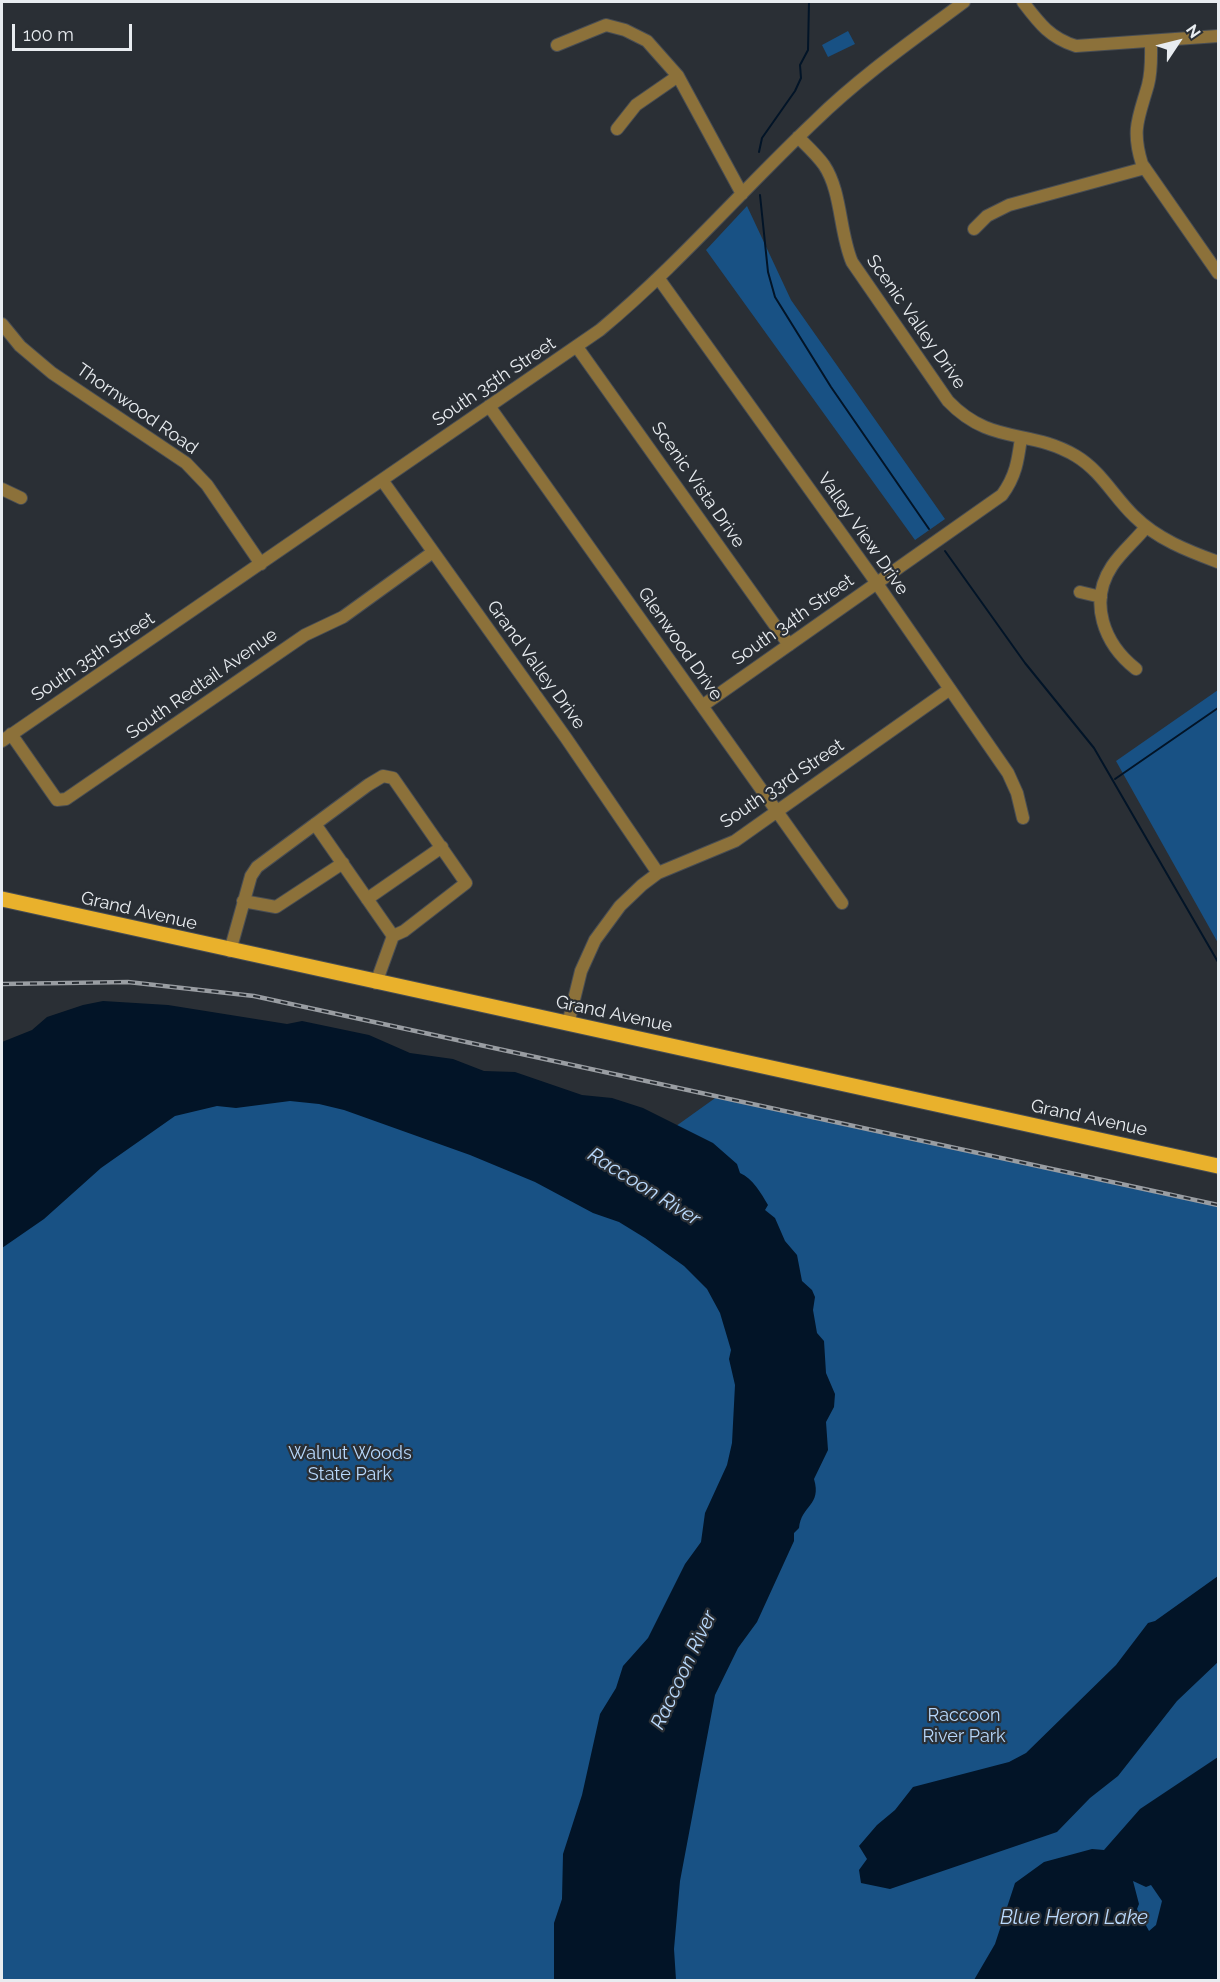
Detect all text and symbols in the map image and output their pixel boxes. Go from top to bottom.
scale bar [15,12,135,50]
north arrow [1148,12,1208,72]
text: N [1182,21,1204,42]
text: 100 m [23,24,74,45]
street label: Scenic Valley Drive [862,251,970,393]
street label: South 35th Street [428,333,560,431]
street label: Thornwood Road [72,359,202,459]
street label: Scenic Vista Drive [647,418,749,552]
street label: Valley View Drive [813,469,913,599]
street label: South 34th Street [728,570,858,670]
street label: Glenwood Drive [633,583,727,705]
street label: Grand Valley Drive [482,596,590,734]
street label: South 35th Street [27,608,159,706]
street label: South Redtail Avenue [122,624,282,744]
street label: South 33rd Street [716,735,848,833]
street label: Grand Avenue [79,887,199,935]
street label: Grand Avenue [554,991,674,1037]
street label: Grand Avenue [1029,1095,1149,1141]
water label: Raccoon River [583,1143,705,1231]
park label: Walnut Woods State Park [288,1443,412,1486]
water label: Raccoon River [646,1607,722,1733]
park label: Raccoon River Park [922,1705,1006,1748]
water label: Blue Heron Lake [1000,1906,1148,1930]

